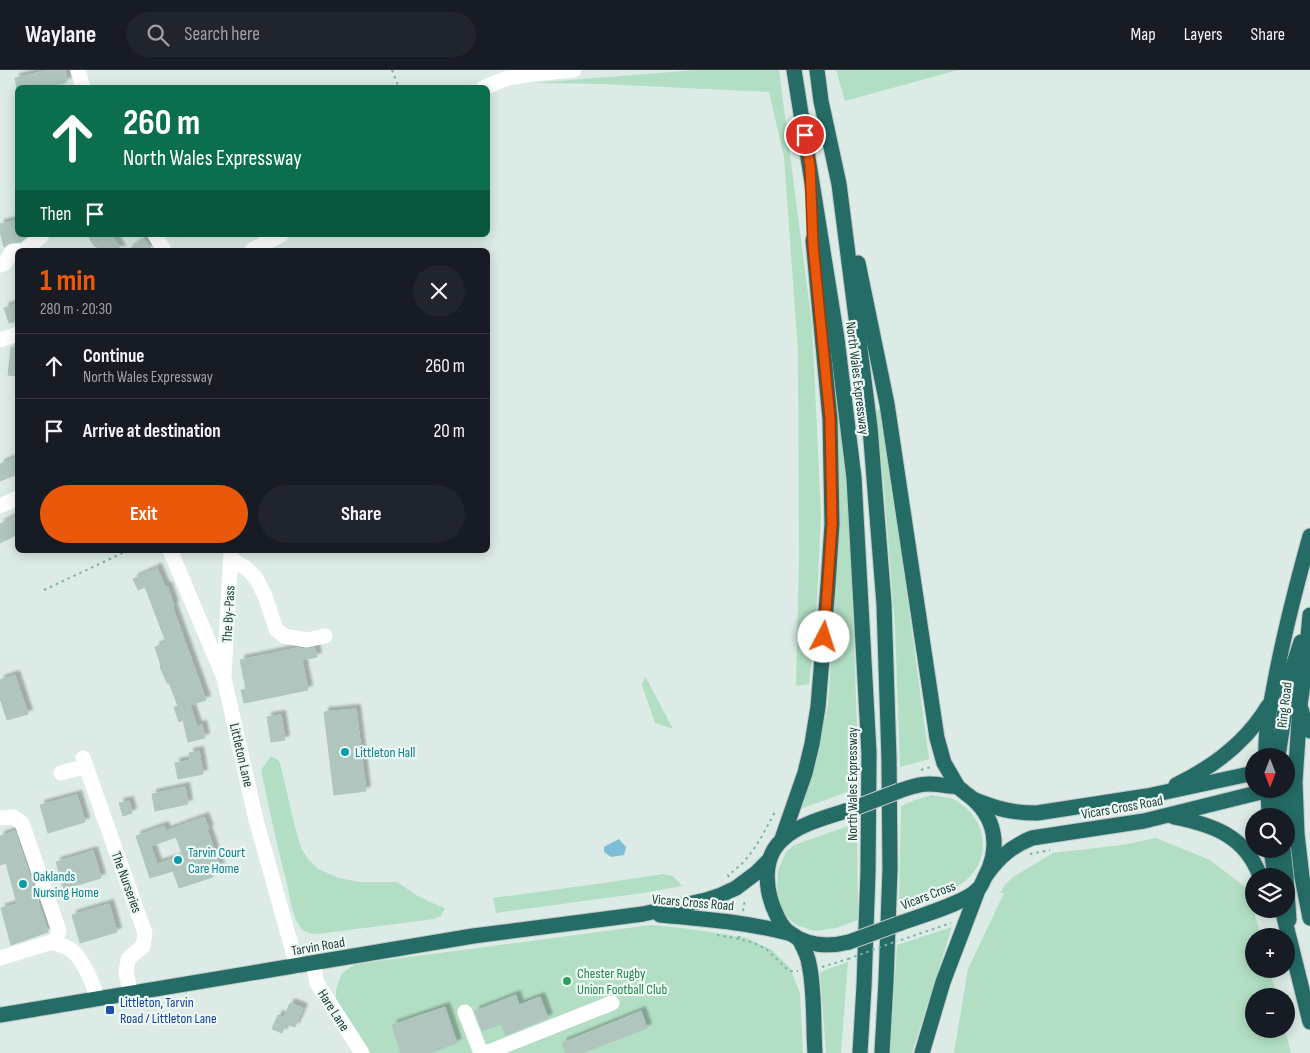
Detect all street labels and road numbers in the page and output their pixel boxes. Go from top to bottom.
street label: North Wales Expressway [842,321,873,436]
street label: The By-Pass [219,585,238,643]
street label: Ring Road [1273,681,1296,729]
street label: Littleton Lane [226,722,257,789]
street label: North Wales Expressway [844,727,861,841]
street label: Vicars Cross Road [1080,792,1164,823]
street label: The Nurseries [108,849,145,915]
street label: Vicars Cross [899,877,958,914]
street label: Vicars Cross Road [651,890,735,915]
street label: Tarvin Road [290,933,346,960]
street label: Hare Lane [314,986,353,1034]

